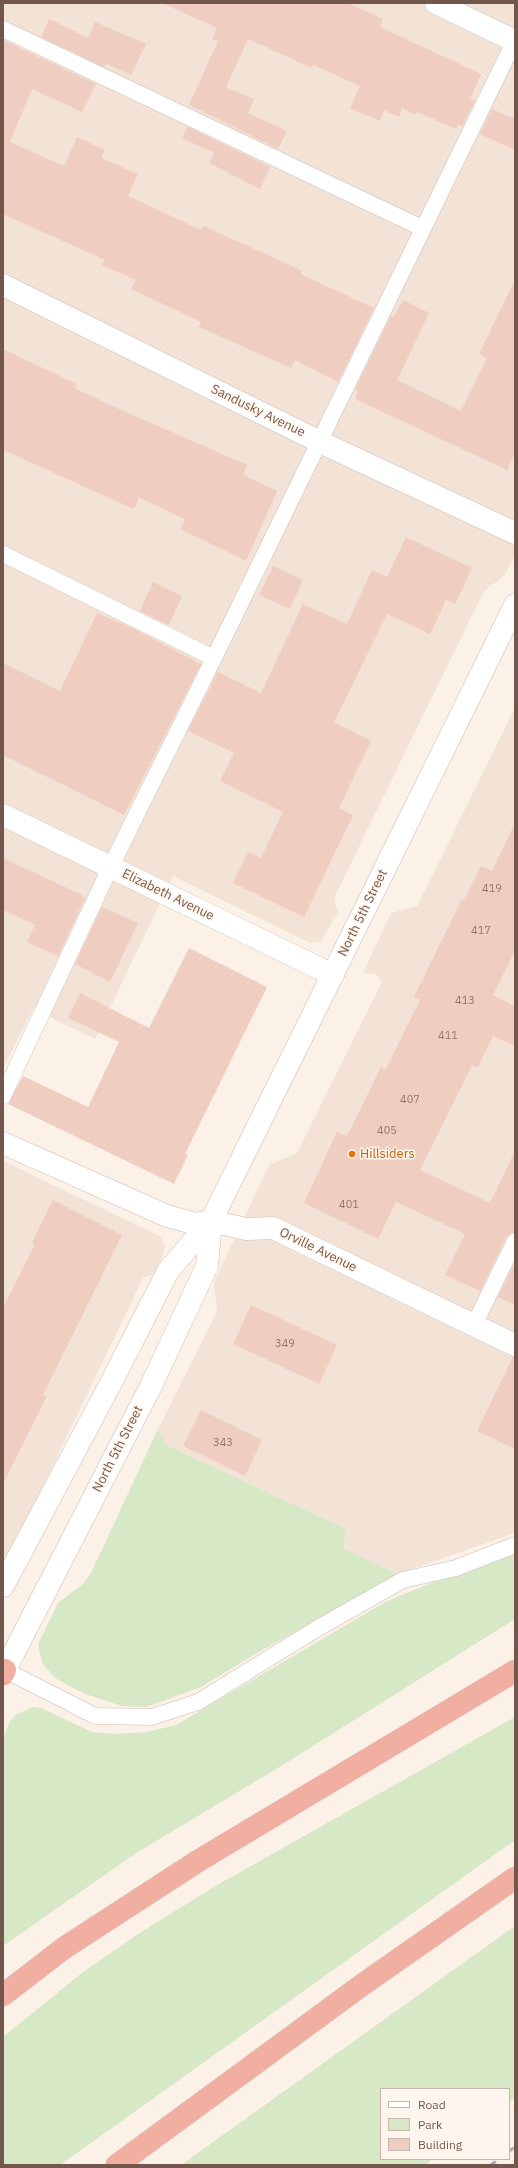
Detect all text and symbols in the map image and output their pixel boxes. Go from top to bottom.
street label: Sandusky Avenue [208,381,308,441]
street label: Elizabeth Avenue [119,866,217,924]
street label: North 5th Street [335,867,391,959]
house number: 419 [482,882,502,896]
house number: 417 [471,924,491,938]
house number: 413 [455,994,475,1008]
house number: 411 [438,1029,458,1043]
house number: 407 [400,1093,420,1107]
house number: 405 [377,1124,397,1138]
place label: Hillsiders [360,1146,415,1162]
marker: Hillsiders [347,1149,357,1159]
house number: 401 [339,1198,359,1212]
street label: Orville Avenue [277,1224,359,1276]
house number: 349 [275,1337,295,1351]
street label: North 5th Street [90,1403,146,1495]
house number: 343 [213,1436,233,1450]
legend [380,2088,510,2160]
text: Road [418,2097,446,2112]
text: Park [418,2117,442,2132]
text: Building [418,2137,462,2152]

